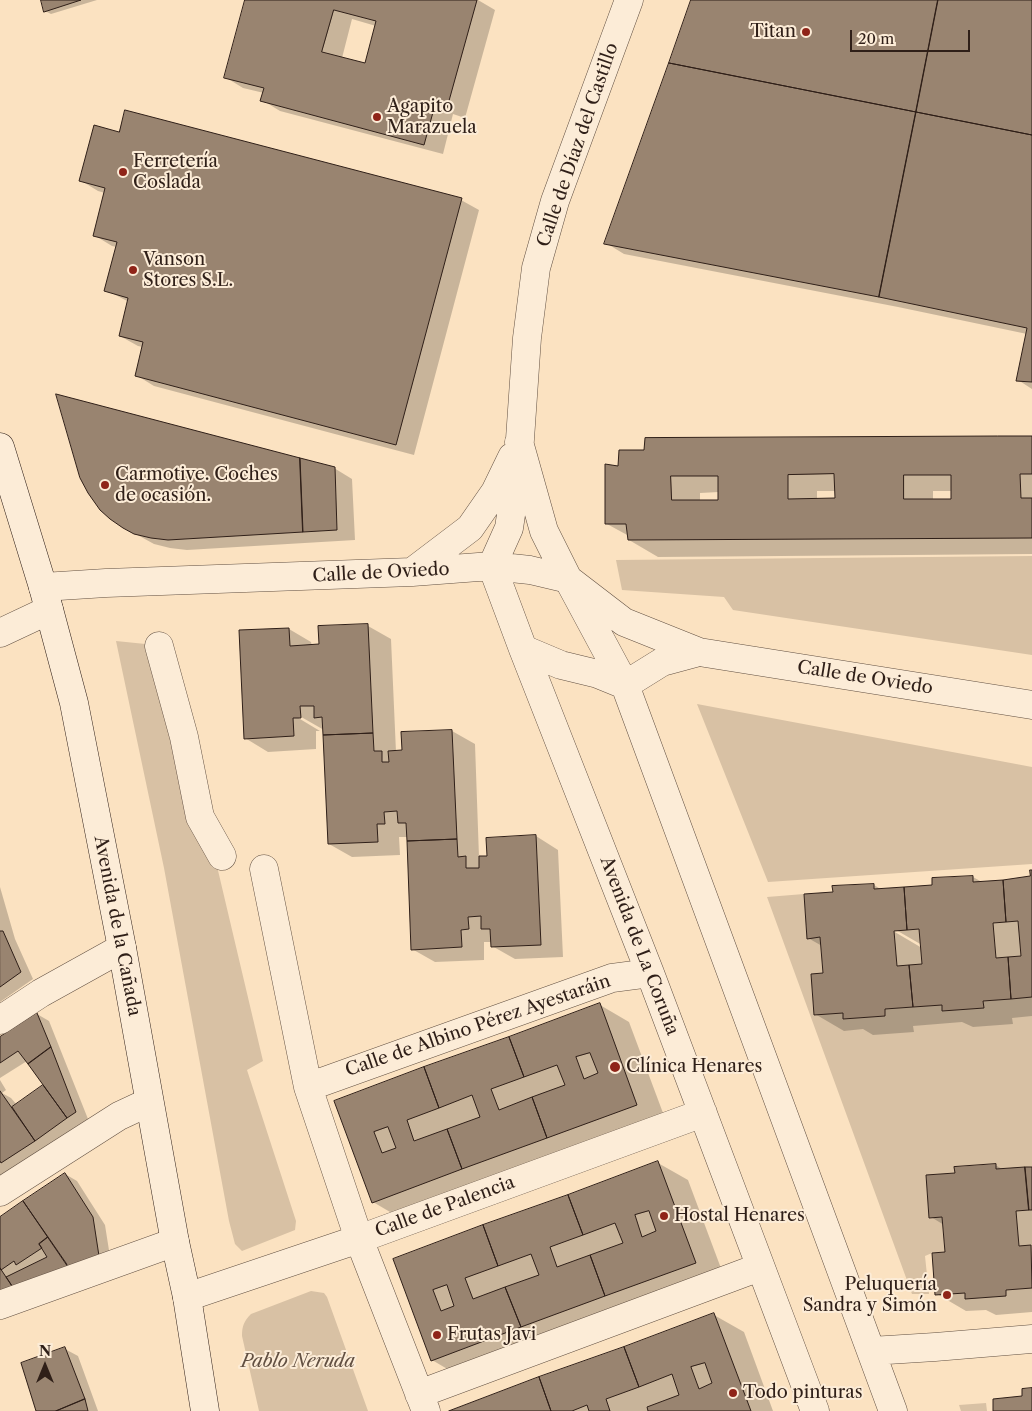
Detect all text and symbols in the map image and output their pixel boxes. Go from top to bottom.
scale bar [852,20,972,52]
place label: Titan [750,21,796,43]
marker: Titan [800,26,812,38]
text: 20 m [858,29,894,48]
street label: Calle de Díaz del Castillo [533,40,623,250]
place label: Agapito Marazuela [387,96,477,138]
marker: Agapito Marazuela [371,111,383,123]
place label: Ferretería Coslada [133,151,218,193]
marker: Ferretería Coslada [117,166,129,178]
place label: Vanson Stores S.L. [143,249,233,292]
marker: Vanson Stores S.L. [127,264,139,276]
place label: Carmotive. Coches de ocasión. [115,464,278,506]
marker: Carmotive. Coches de ocasión. [99,479,111,491]
street label: Calle de Oviedo [312,559,450,587]
street label: Calle de Oviedo [796,657,934,699]
street label: Avenida de la Cañada [89,834,145,1018]
street label: Avenida de La Coruña [595,854,683,1038]
street label: Calle de Albino Pérez Ayestaráin [343,970,613,1082]
place label: Clínica Henares [626,1056,762,1078]
marker: Clínica Henares [608,1060,622,1074]
street label: Calle de Palencia [372,1172,518,1242]
place label: Hostal Henares [674,1205,805,1227]
marker: Hostal Henares [658,1210,670,1222]
place label: Peluquería Sandra y Simón [803,1274,937,1316]
marker: Peluquería Sandra y Simón [941,1289,953,1301]
place label: Frutas Javi [447,1324,536,1346]
marker: Frutas Javi [431,1329,443,1341]
north arrow [20,1341,70,1391]
text: N [39,1342,51,1360]
park label: Pablo Neruda [241,1351,355,1373]
place label: Todo pinturas [743,1382,863,1404]
marker: Todo pinturas [727,1387,739,1399]

